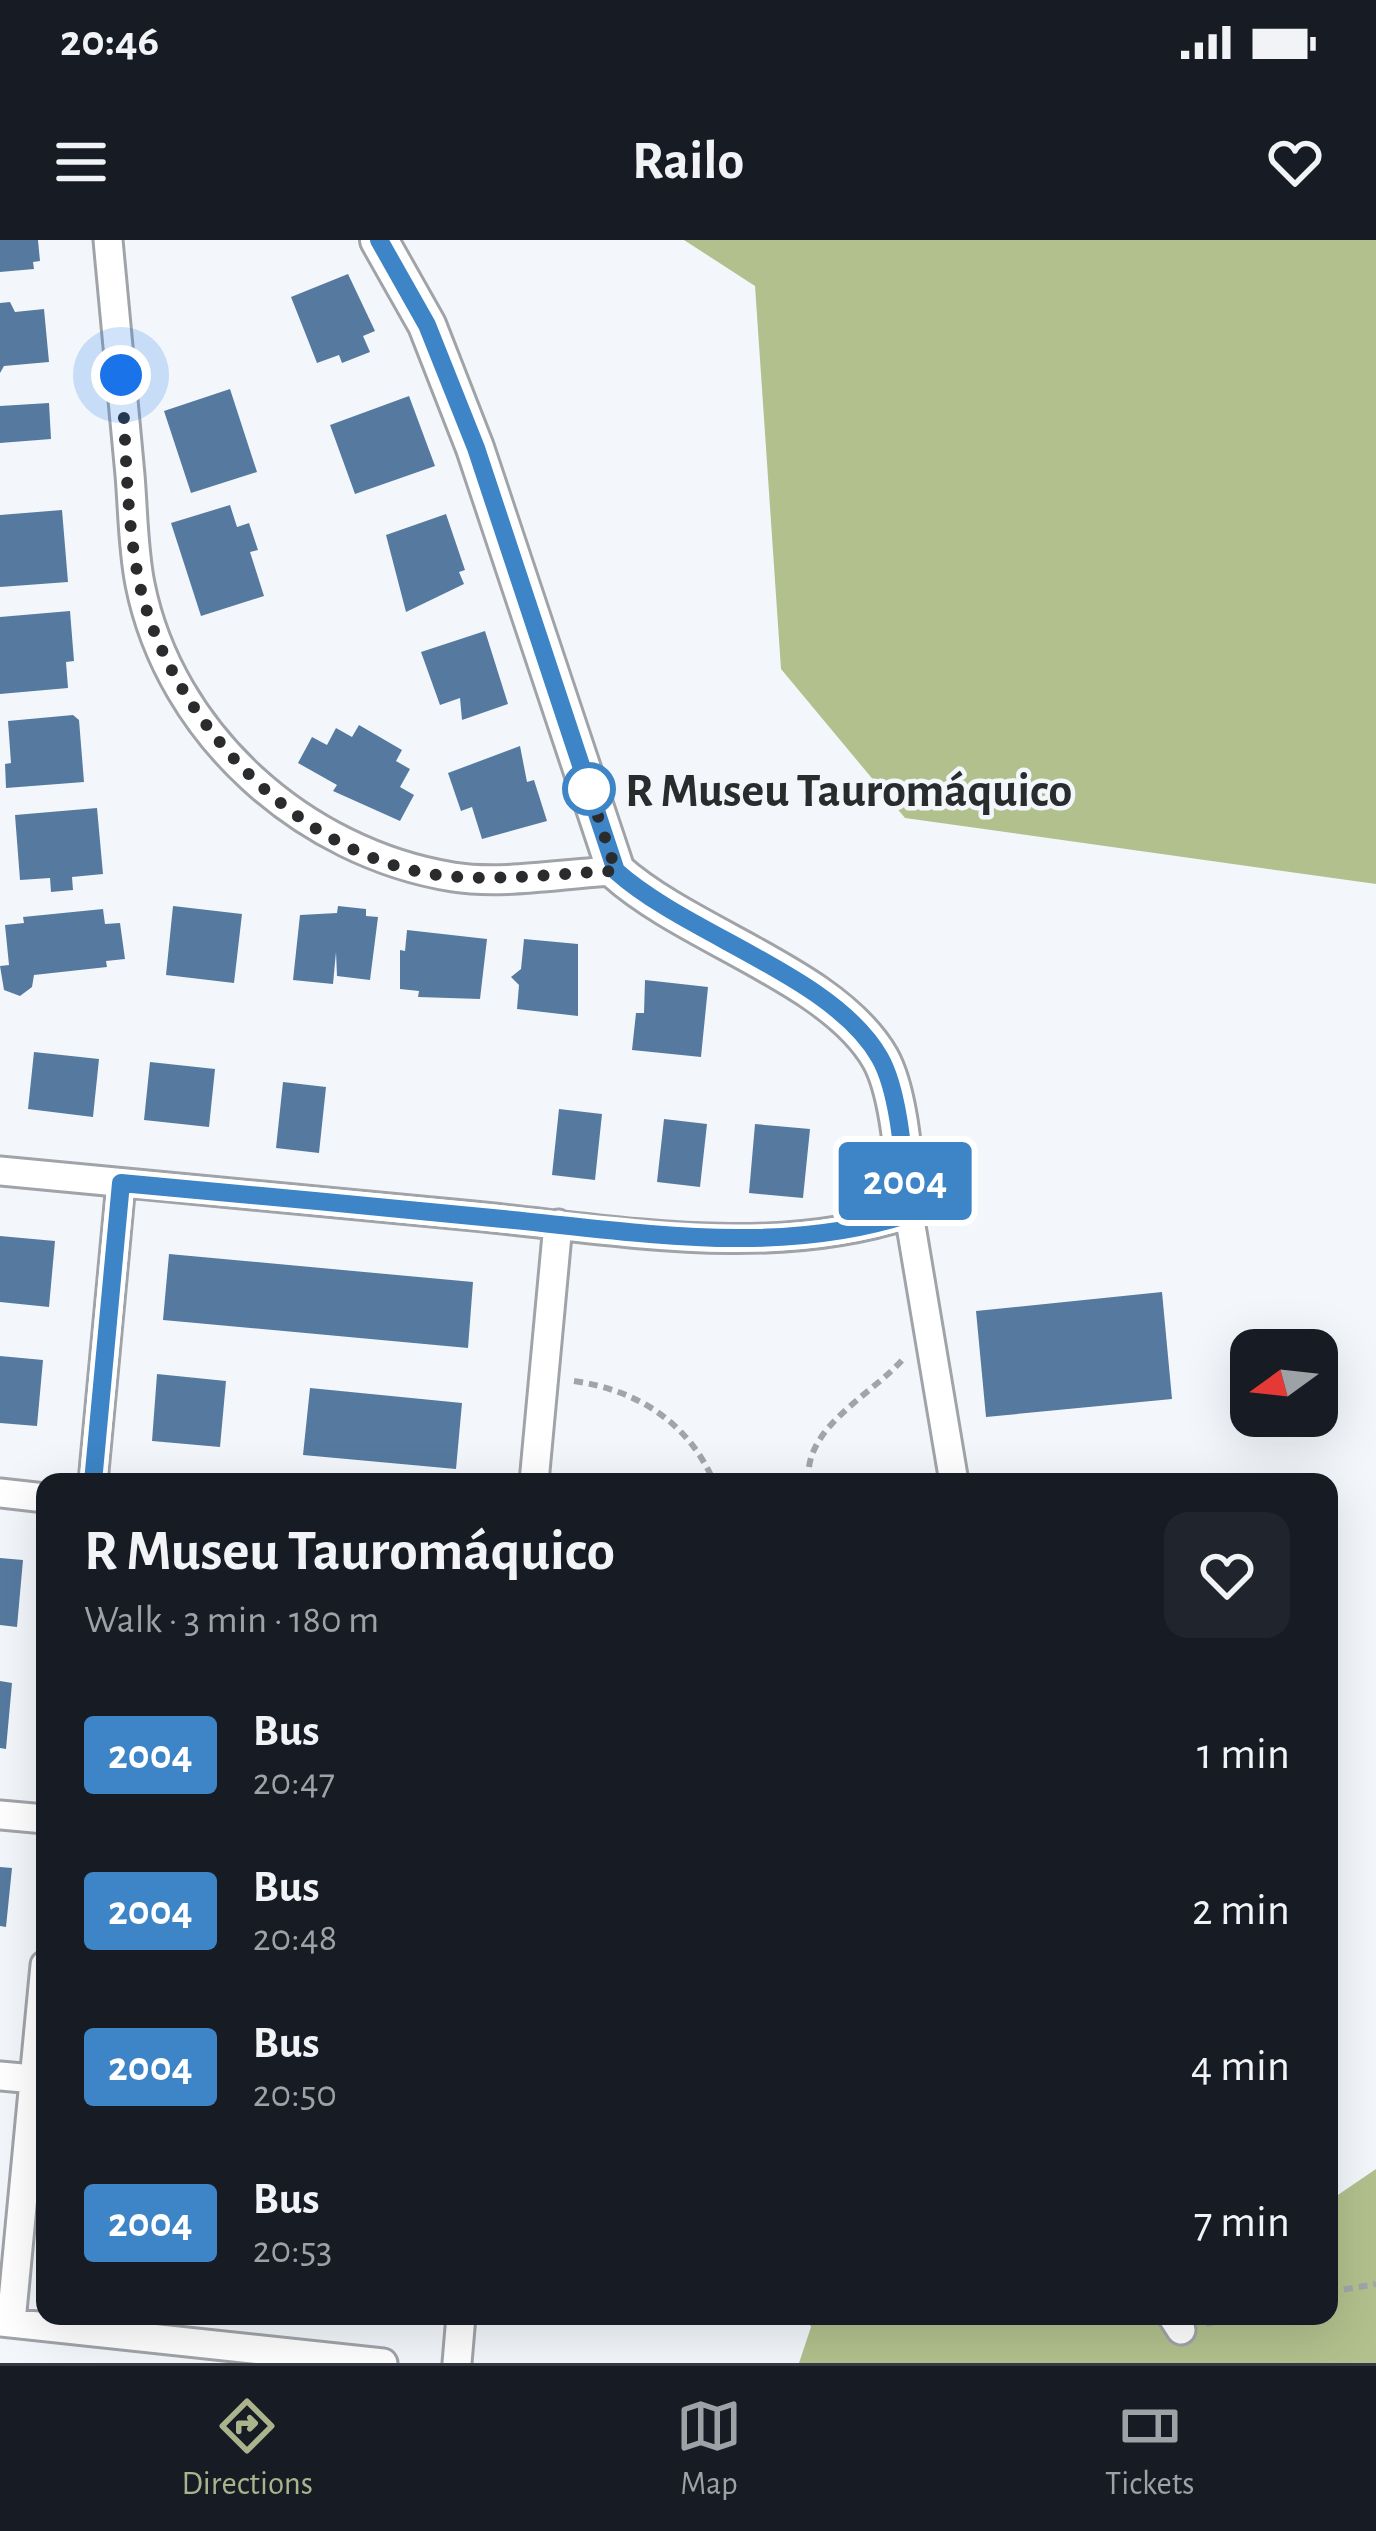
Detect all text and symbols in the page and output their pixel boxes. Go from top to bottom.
text: 20:46 [60,19,159,64]
icon: menu [48,129,114,195]
icon: heart [1262,129,1328,195]
text: Railo [632,135,744,189]
your location [91,345,151,405]
marker: R Museu Tauromáquico [564,764,614,814]
place label: R Museu Tauromáquico [625,768,1072,816]
line badge: 2004 [821,1142,989,1220]
text: 2004 [863,1160,947,1202]
north arrow [1230,1329,1338,1437]
map controls [1230,1329,1338,1437]
button: heart [1164,1512,1290,1638]
text: R Museu Tauromáquico [84,1523,615,1580]
text: Walk · 3 min · 180 m [84,1601,379,1640]
text: Bus [253,1709,320,1754]
text: 1 min [1197,1732,1290,1777]
text: 2004 [108,1734,193,1776]
text: 20:47 [253,1763,335,1802]
text: Bus [253,1865,320,1910]
text: 2 min [1192,1888,1290,1933]
text: 2004 [108,1890,193,1932]
text: 20:48 [253,1919,337,1958]
text: Bus [253,2021,320,2066]
text: 4 min [1191,2044,1290,2089]
text: 2004 [108,2046,193,2088]
text: 20:50 [253,2075,337,2114]
text: Bus [253,2177,320,2222]
text: 7 min [1194,2200,1290,2245]
text: 2004 [108,2202,193,2244]
text: 20:53 [253,2231,332,2270]
tab: Directions [182,2393,313,2505]
tab: Map [676,2393,742,2505]
tab: Tickets [1105,2393,1194,2505]

